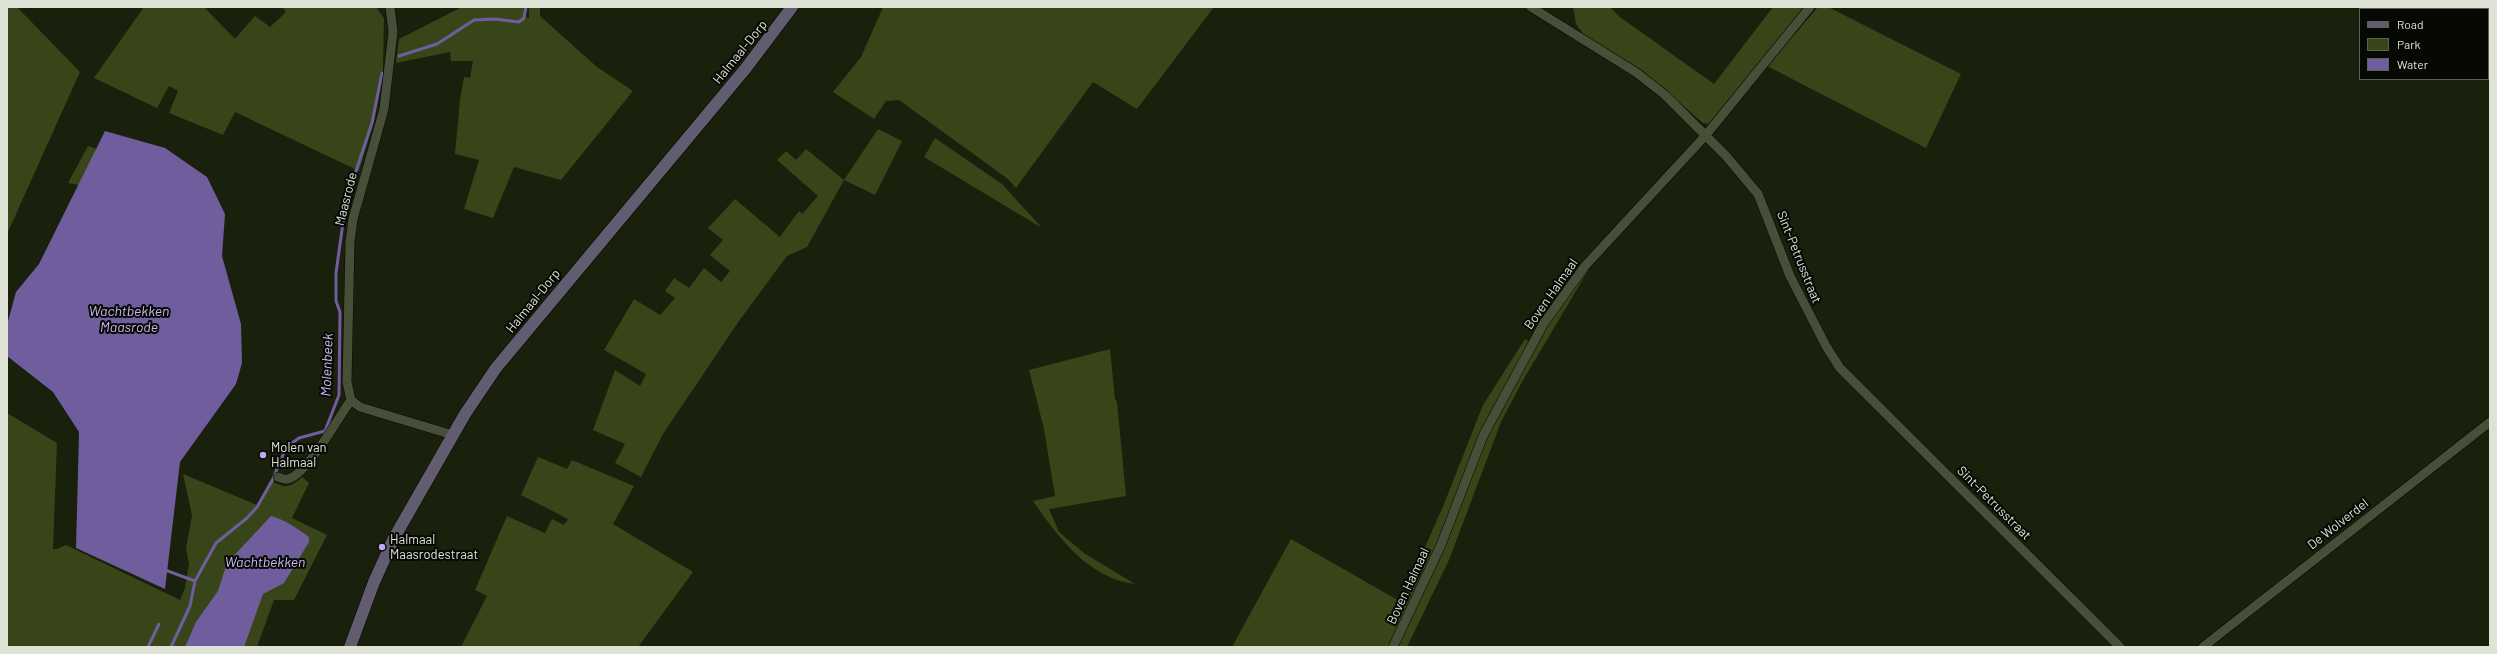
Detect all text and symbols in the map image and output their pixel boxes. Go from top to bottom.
legend [2359,8,2489,80]
street label: Halmaal-Dorp [710,17,770,87]
text: Road [2397,17,2424,31]
text: Park [2397,37,2421,51]
text: Water [2397,57,2428,71]
street label: Maasrode [332,171,360,227]
street label: Sint-Petrusstraat [1773,209,1825,305]
street label: Boven Halmaal [1521,256,1581,332]
street label: Halmaal-Dorp [503,266,563,336]
water label: Wachtbekken Maasrode [89,303,169,336]
water label: Molenbeek [317,333,337,397]
place label: Molen van Halmaal [271,440,327,471]
marker: Molen van Halmaal [258,450,268,460]
street label: Sint-Petrusstraat [1954,463,2034,543]
street label: De Wolverdel [2304,495,2372,553]
place label: Halmaal Maasrodestraat [390,532,478,563]
marker: Halmaal Maasrodestraat [377,542,387,552]
street label: Boven Halmaal [1383,545,1433,627]
water label: Wachtbekken [225,554,305,570]

